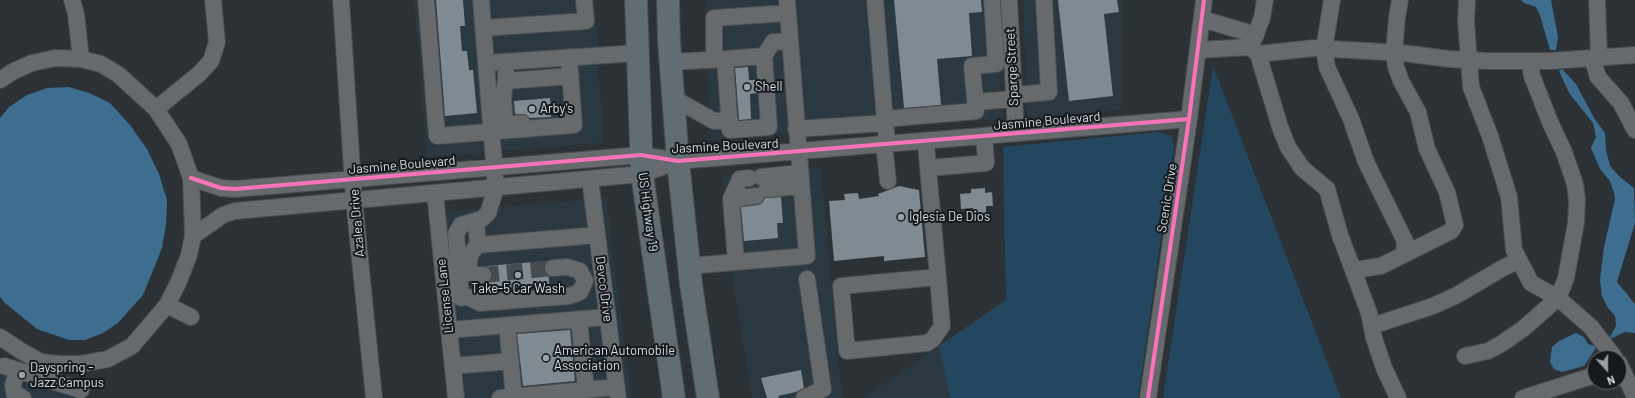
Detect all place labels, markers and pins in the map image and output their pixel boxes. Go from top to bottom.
place label: Shell [755,79,782,95]
marker: Shell [742,82,752,92]
place label: Arby's [540,101,573,117]
marker: Arby's [527,104,537,114]
place label: Iglesia De Dios [909,209,990,225]
marker: Iglesia De Dios [896,212,906,222]
marker: Take-5 Car Wash [513,270,523,280]
place label: Take-5 Car Wash [471,281,565,297]
place label: American Automobile Association [554,343,675,374]
marker: American Automobile Association [541,353,551,363]
place label: Dayspring - Jazz Campus [30,360,104,391]
marker: Dayspring - Jazz Campus [17,370,27,380]

